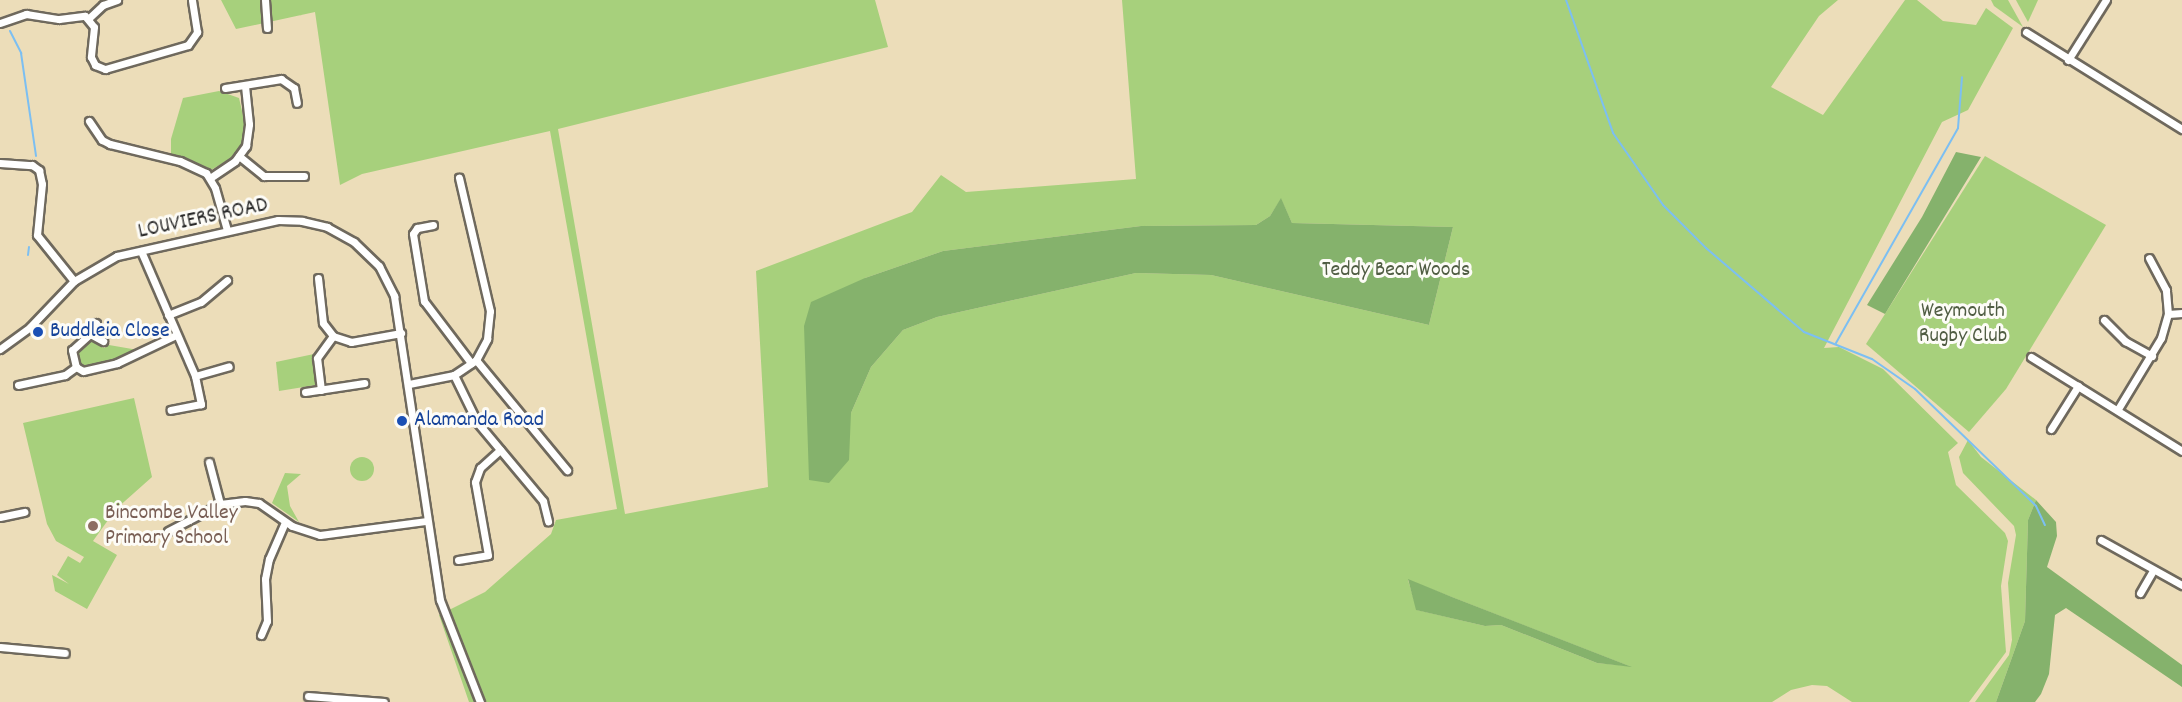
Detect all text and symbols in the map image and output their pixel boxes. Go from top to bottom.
street label: LOUVIERS ROAD [136,192,270,246]
park label: Teddy Bear Woods [1322,258,1470,284]
park label: Weymouth Rugby Club [1919,298,2007,350]
place label: Buddleia Close [50,319,170,345]
marker: Buddleia Close [31,325,45,339]
place label: Alamanda Road [414,408,544,434]
marker: Alamanda Road [395,414,409,428]
place label: Bincombe Valley Primary School [105,500,238,552]
marker: Bincombe Valley Primary School [86,519,100,533]

